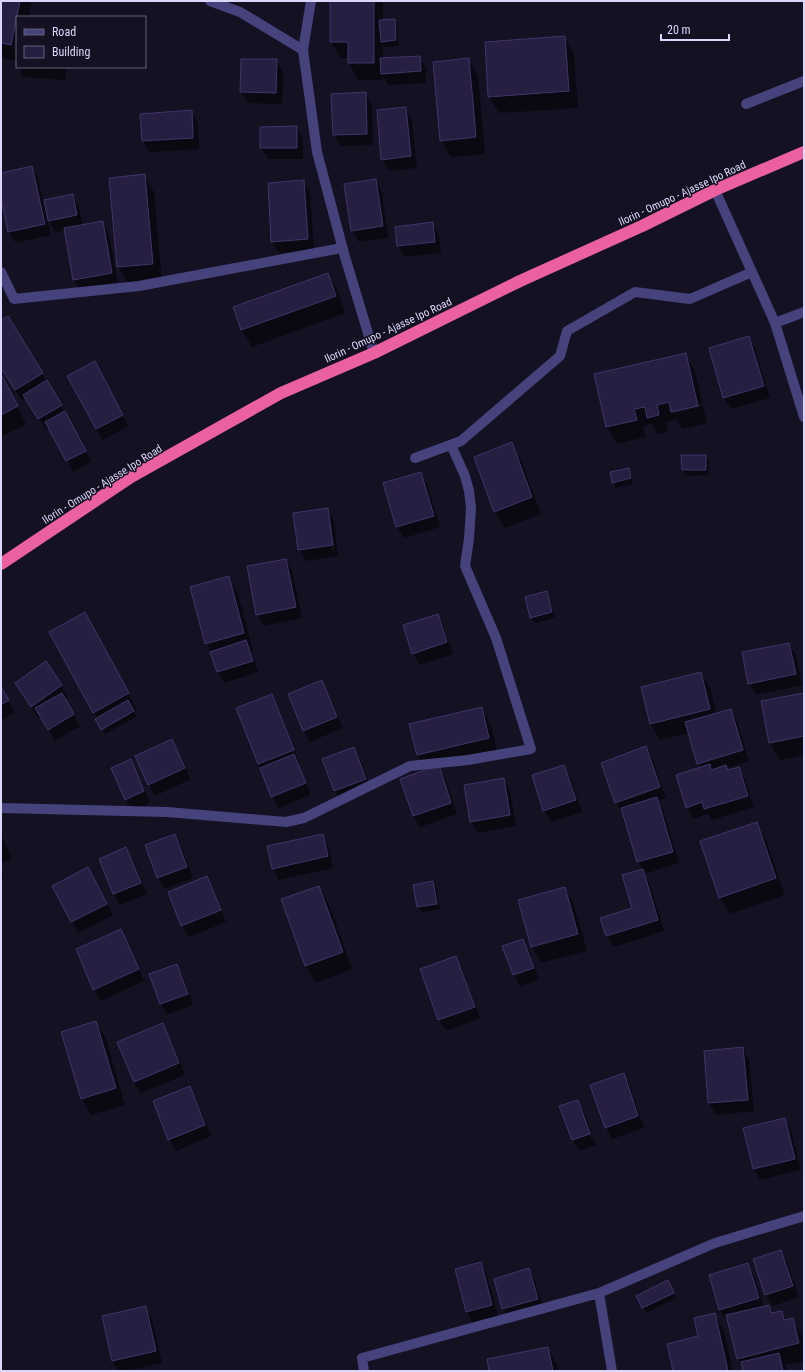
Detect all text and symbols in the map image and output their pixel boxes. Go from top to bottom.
legend [16,16,146,68]
scale bar [661,16,729,42]
text: 20 m [667,23,691,37]
text: Road [52,25,76,39]
text: Building [52,45,90,59]
street label: Ilorin - Omupo - Ajasse Ipo Road [617,158,748,229]
street label: Ilorin - Omupo - Ajasse Ipo Road [323,295,454,366]
street label: Ilorin - Omupo - Ajasse Ipo Road [40,442,165,527]

